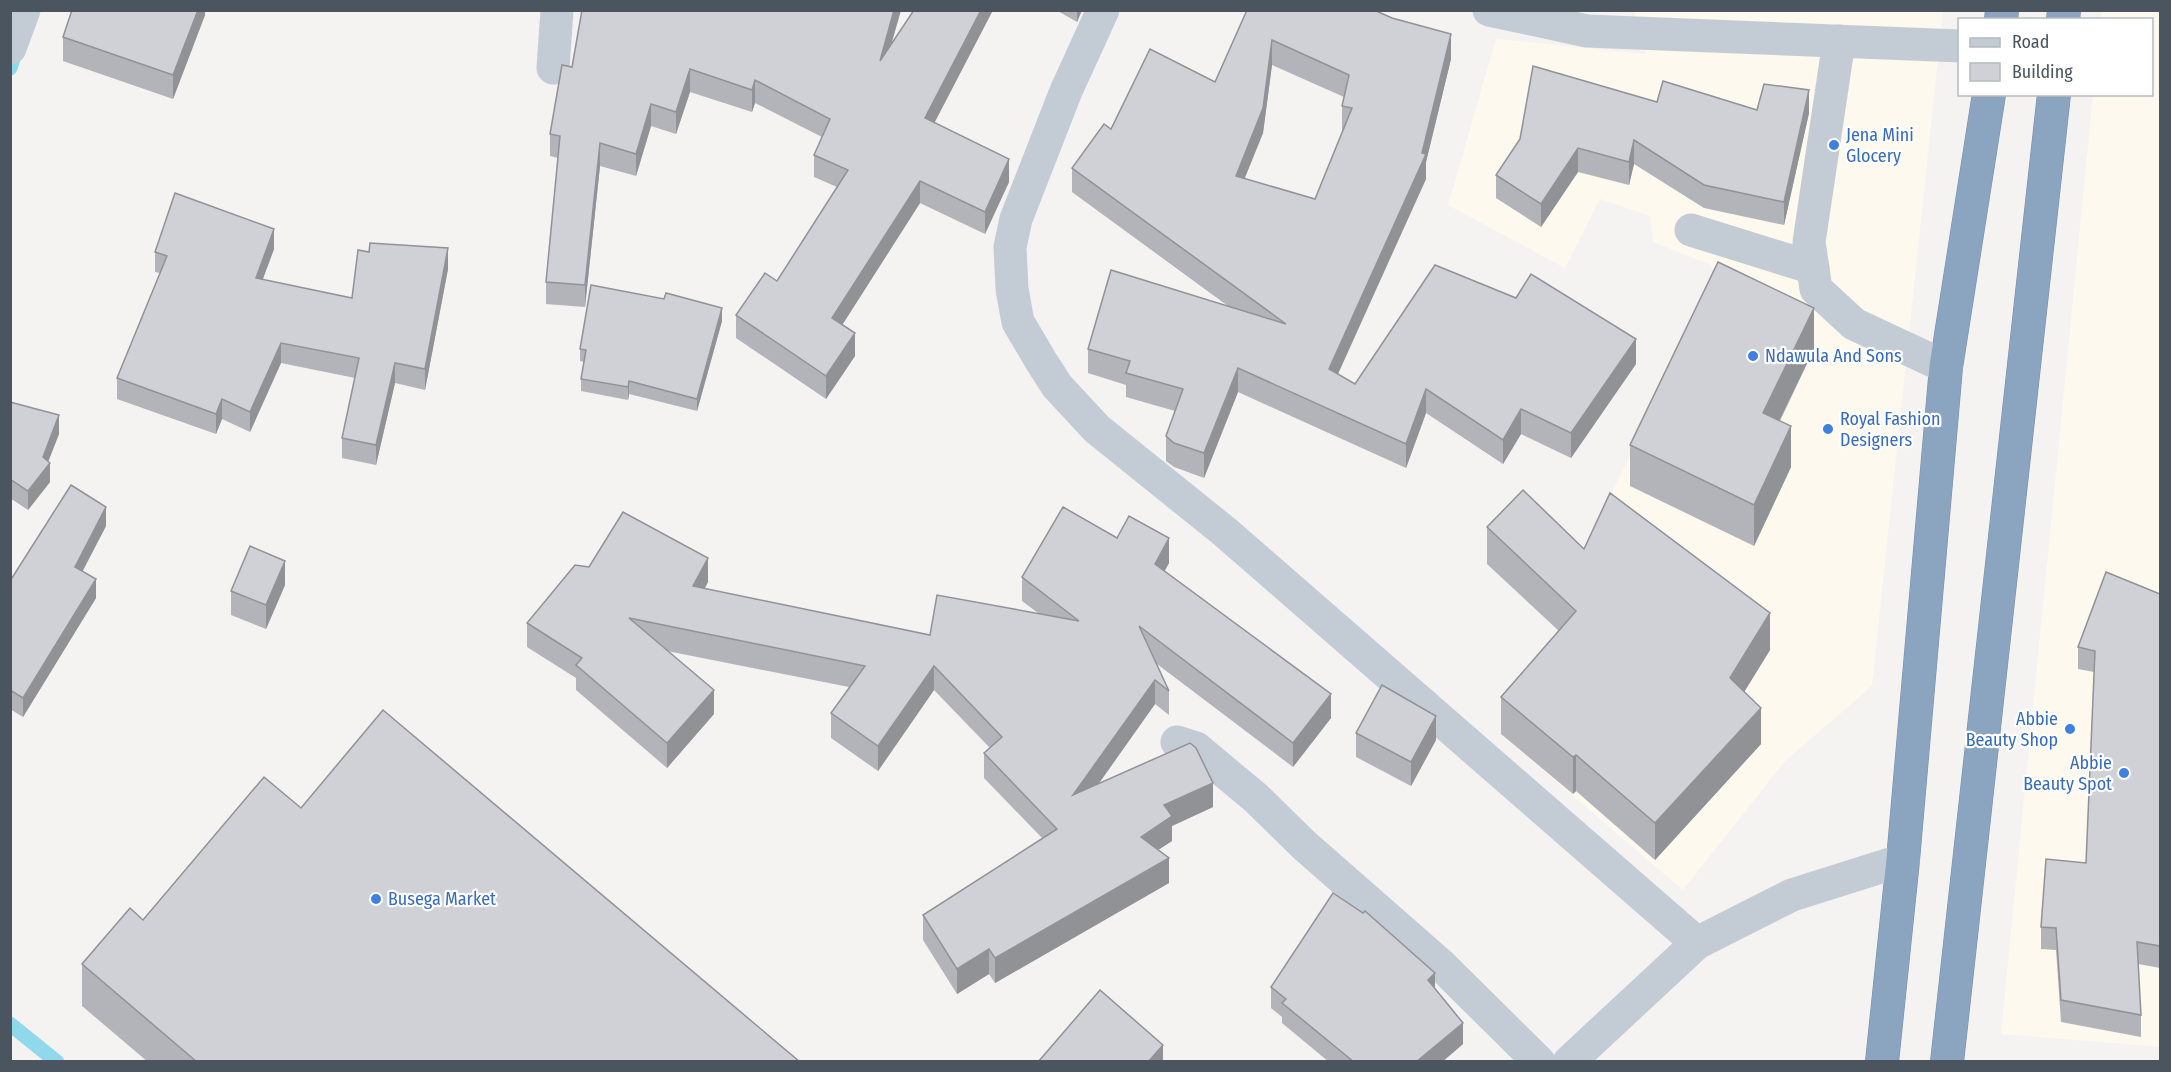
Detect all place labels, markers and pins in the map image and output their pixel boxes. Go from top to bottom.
place label: Jena Mini Glocery [1846,124,1914,167]
marker: Jena Mini Glocery [1827,138,1841,152]
place label: Ndawula And Sons [1765,345,1902,367]
marker: Ndawula And Sons [1746,349,1760,363]
place label: Royal Fashion Designers [1840,408,1941,451]
marker: Royal Fashion Designers [1821,422,1835,436]
place label: Abbie Beauty Shop [1966,708,2058,751]
marker: Abbie Beauty Shop [2063,722,2077,736]
place label: Abbie Beauty Spot [2023,752,2112,795]
marker: Abbie Beauty Spot [2117,766,2131,780]
place label: Busega Market [388,888,496,910]
marker: Busega Market [369,892,383,906]

